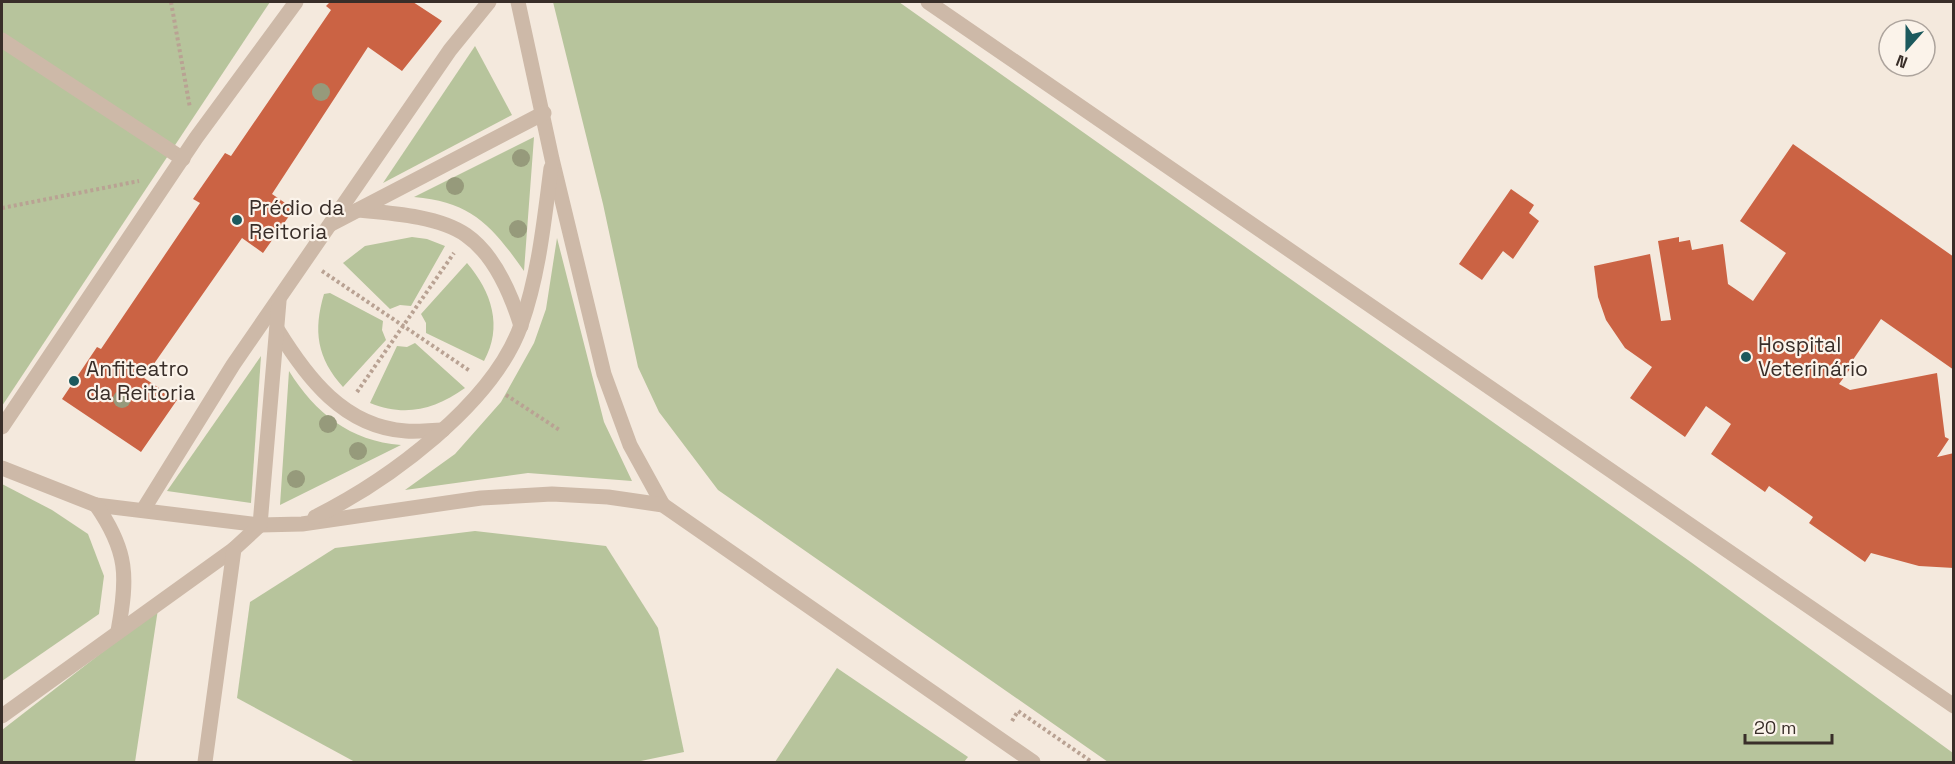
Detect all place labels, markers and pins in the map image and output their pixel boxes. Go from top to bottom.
place label: Prédio da Reitoria [249,194,344,245]
marker: Prédio da Reitoria [230,213,244,227]
place label: Hospital Veterinário [1758,331,1868,382]
marker: Hospital Veterinário [1739,350,1753,364]
place label: Anfiteatro da Reitoria [86,355,195,406]
marker: Anfiteatro da Reitoria [67,374,81,388]

